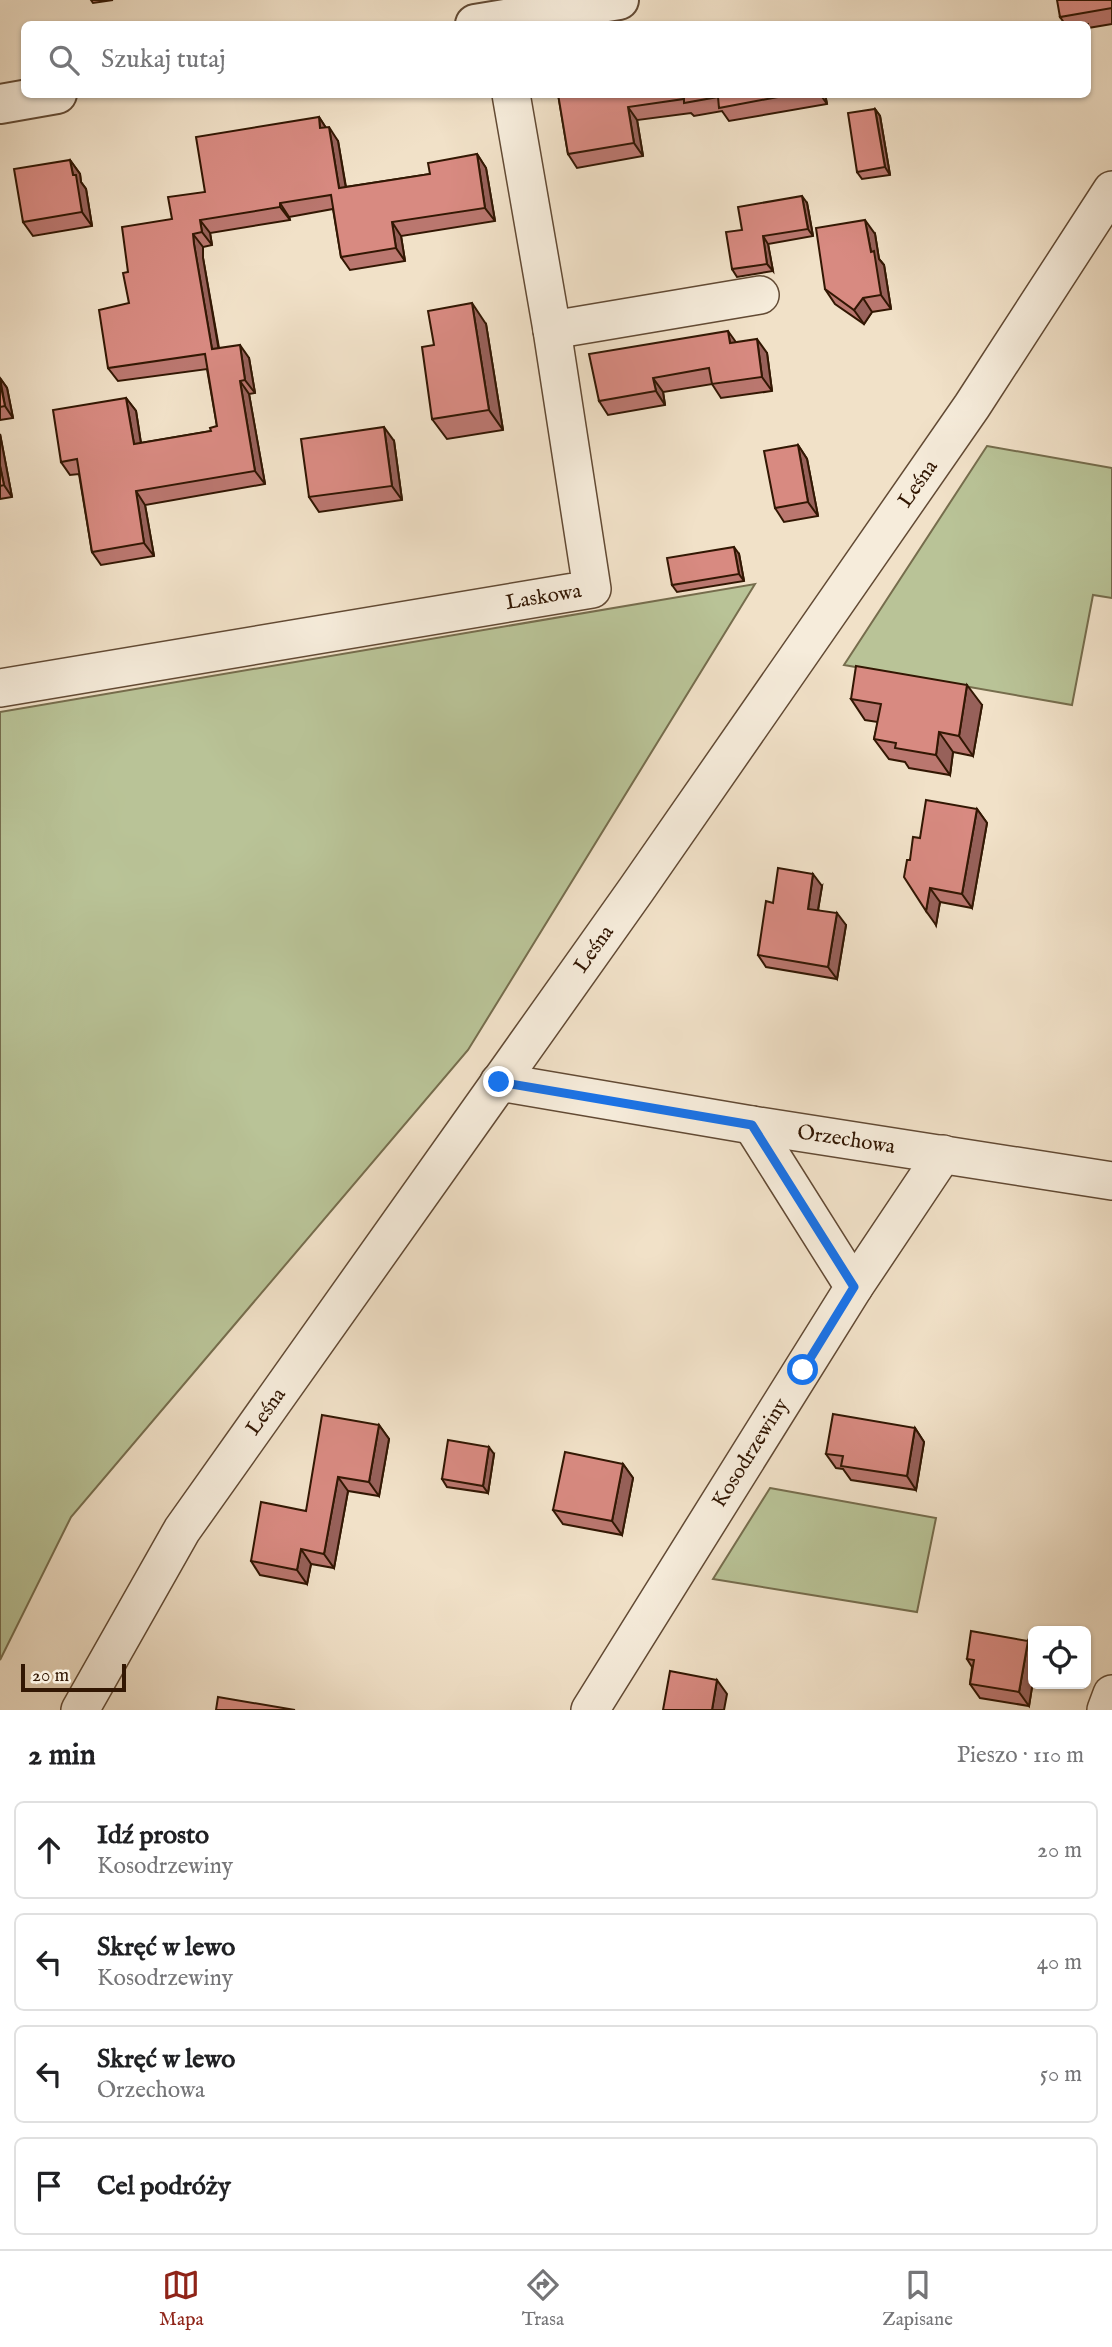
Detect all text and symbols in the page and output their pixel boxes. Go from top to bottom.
search box [21,21,1091,98]
icon: search [45,41,83,79]
text: Szukaj tutaj [101,43,226,76]
street label: Leśna [892,454,945,513]
street label: Laskowa [504,577,584,617]
street label: Leśna [568,919,621,978]
route end [483,1066,514,1097]
street label: Orzechowa [795,1119,898,1161]
route start [787,1354,818,1385]
street label: Leśna [240,1382,293,1441]
street label: Kosodrzewiny [706,1393,795,1513]
map controls [1028,1626,1091,1689]
button: locate [1028,1626,1091,1689]
scale bar [21,1661,126,1693]
text: 20 m [32,1664,69,1688]
text: 2 min [28,1737,96,1775]
text: Pieszo · 110 m [957,1741,1084,1770]
text: Idź prosto [97,1819,209,1852]
icon: ahead [30,1831,68,1869]
text: 20 m [1037,1836,1082,1865]
text: Kosodrzewiny [97,1852,233,1881]
text: Skręć w lewo [97,1931,235,1964]
icon: left [30,1943,68,1981]
text: 40 m [1037,1948,1082,1977]
text: Kosodrzewiny [97,1964,233,1993]
text: Skręć w lewo [97,2043,235,2076]
icon: left [30,2055,68,2093]
text: 50 m [1040,2060,1082,2089]
text: Orzechowa [97,2076,205,2105]
icon: arrive [30,2167,68,2205]
text: Cel podróży [97,2170,231,2203]
tab: Mapa [159,2266,204,2332]
tab: Trasa [522,2266,564,2332]
tab: Zapisane [882,2266,953,2332]

